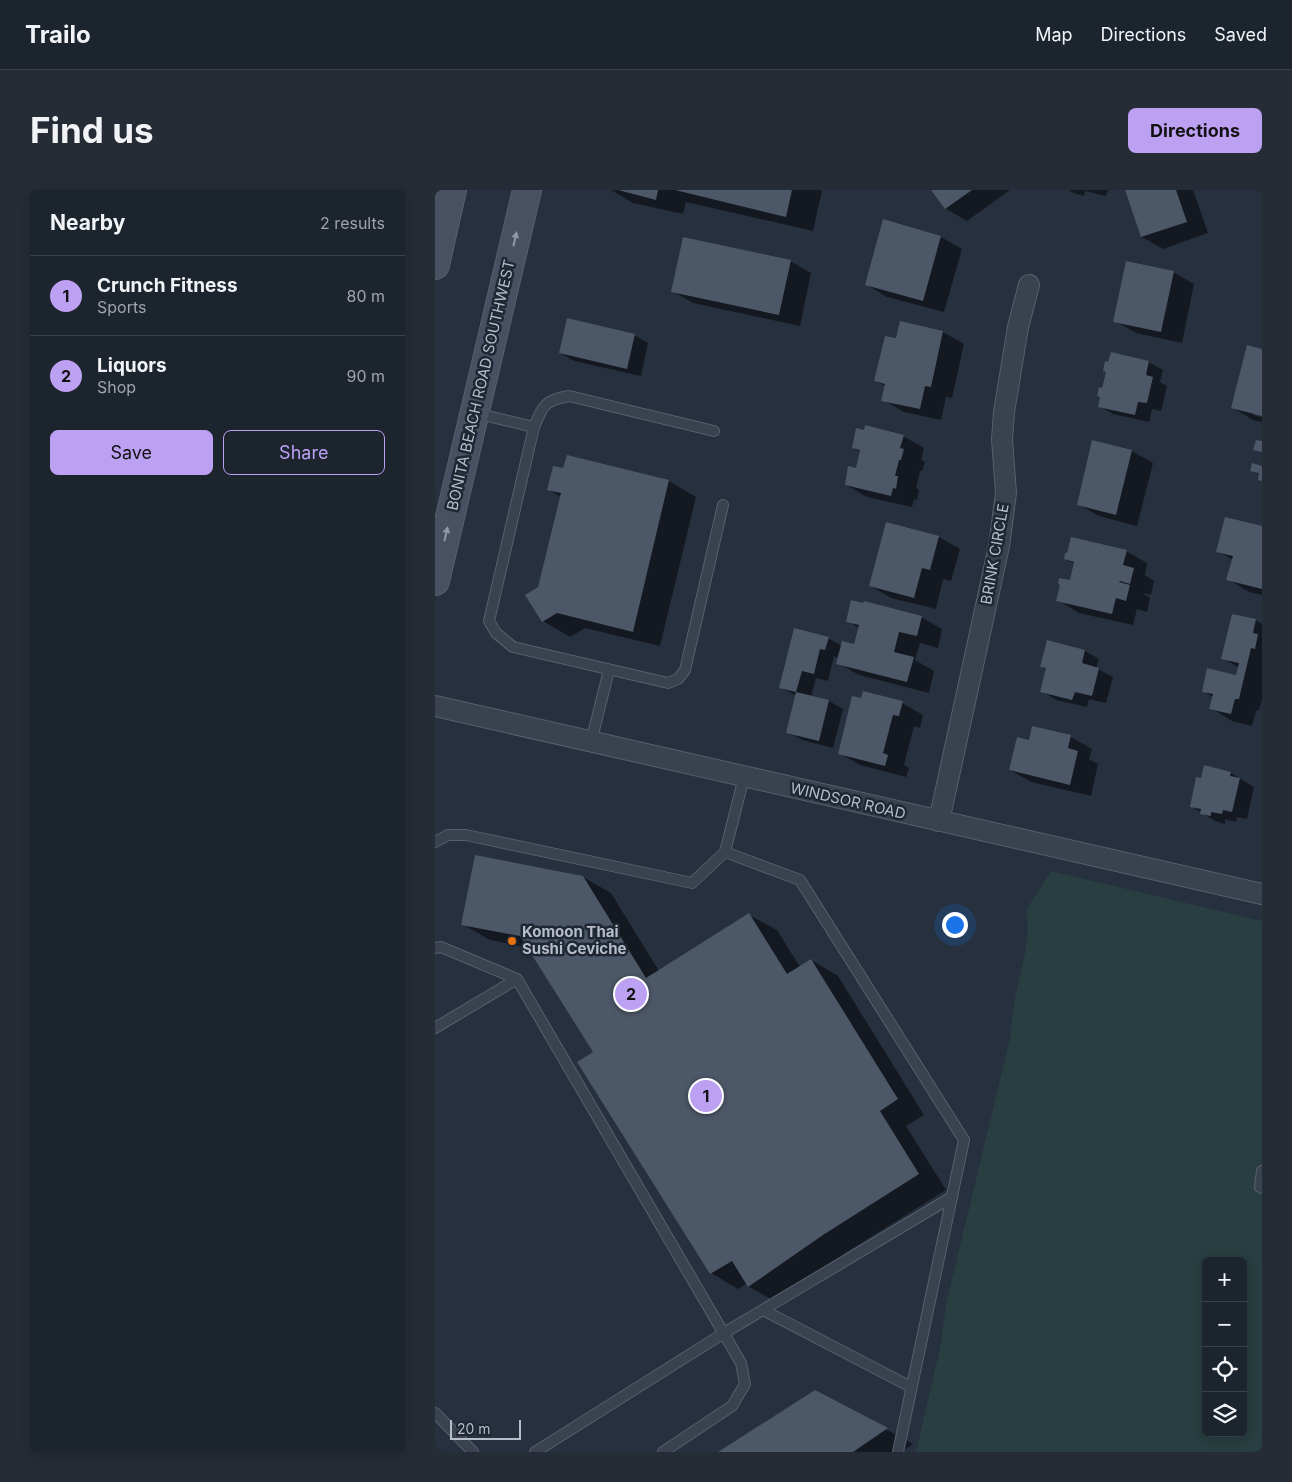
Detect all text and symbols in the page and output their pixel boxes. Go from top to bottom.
text: Trailo [25,20,91,49]
text: Map [1035,24,1073,45]
text: Directions [1101,24,1186,45]
text: Saved [1214,24,1267,45]
button: Directions [1128,108,1262,153]
text: Find us [30,109,154,151]
text: Nearby [50,210,125,235]
text: 2 results [320,213,385,233]
one-way arrow [511,231,519,247]
street label: BONITA BEACH ROAD SOUTHWEST [442,258,519,512]
text: Crunch Fitness [97,274,238,297]
text: 1 [63,286,69,306]
text: 80 m [346,286,385,306]
text: Sports [97,297,146,317]
text: Liquors [97,354,167,377]
text: 2 [61,366,71,386]
text: 90 m [346,366,385,386]
text: Shop [97,377,136,397]
button: Save [50,430,213,475]
button: Share [223,430,385,475]
street label: BRINK CIRCLE [976,502,1013,606]
one-way arrow [442,526,450,541]
street label: WINDSOR ROAD [789,778,908,823]
your location [942,912,968,938]
place label: Komoon Thai Sushi Ceviche [522,922,627,958]
marker: Komoon Thai Sushi Ceviche [506,935,518,947]
pin: 2 [615,975,647,1013]
pin: 1 [690,1077,722,1115]
map controls [1202,1257,1247,1437]
button: + [1202,1257,1247,1302]
button: − [1202,1302,1247,1347]
button: locate [1202,1347,1247,1392]
button: layers [1202,1392,1247,1437]
scale bar [450,1417,521,1440]
text: 20 m [457,1420,491,1437]

